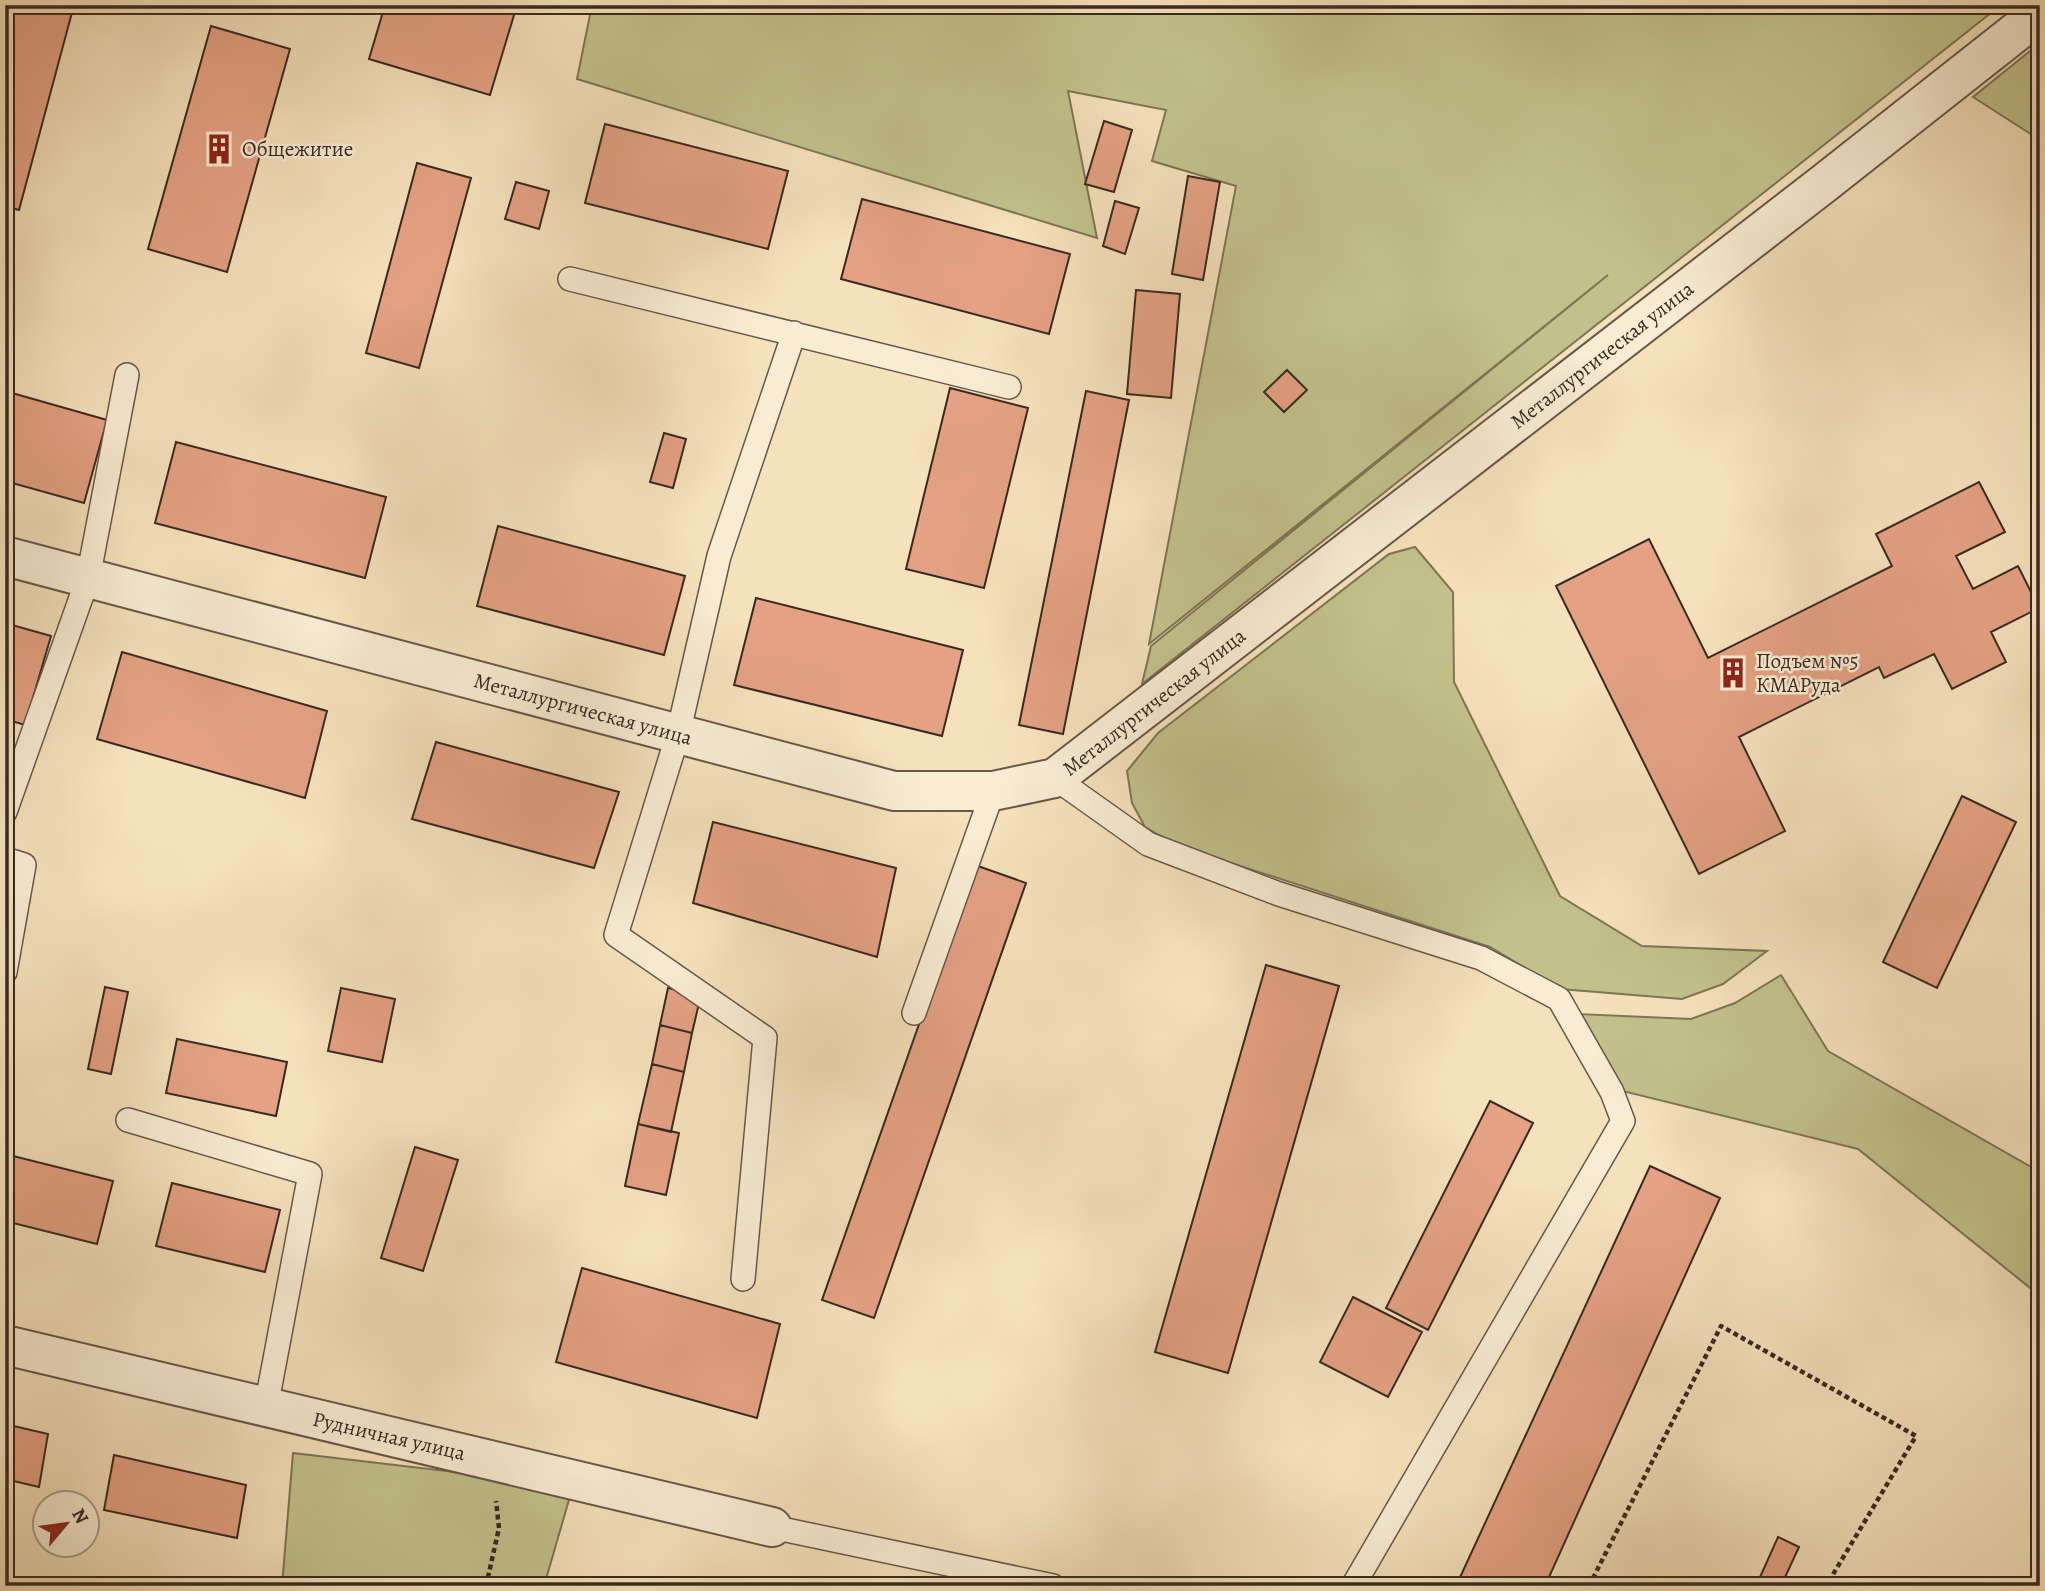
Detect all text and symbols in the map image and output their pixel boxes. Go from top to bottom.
building icon: Общежитие [202,132,236,166]
place label: Общежитие [242,135,353,163]
street label: Металлургическая улица [1505,274,1700,435]
street label: Металлургическая улица [1057,621,1252,782]
place label: Подъем №5 КМАРуда [1756,647,1859,699]
building icon: Подъем №5 КМАРуда [1716,656,1750,690]
street label: Металлургическая улица [471,666,696,752]
street label: Рудничная улица [310,1405,468,1467]
north arrow [32,1490,102,1560]
text: N [65,1504,95,1529]

